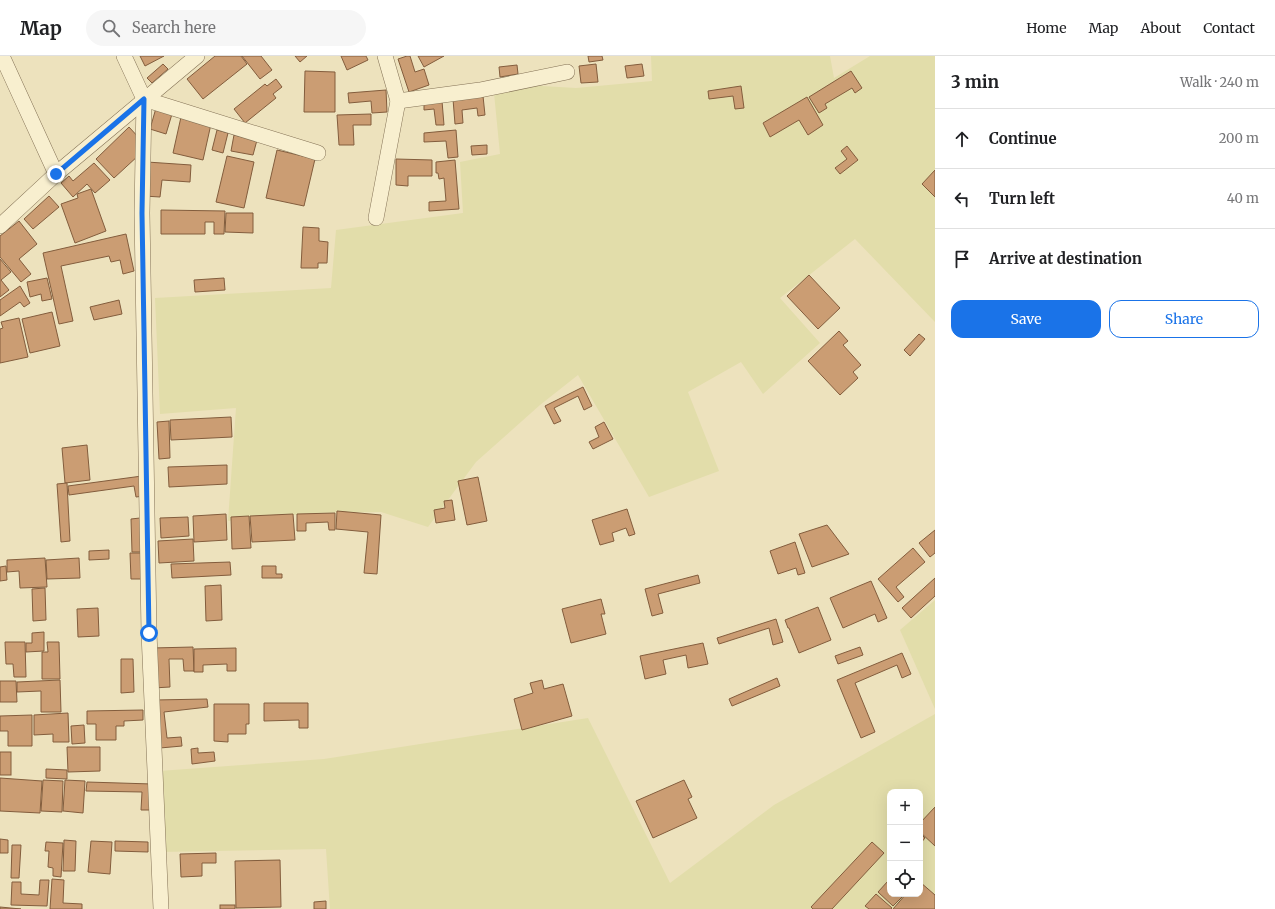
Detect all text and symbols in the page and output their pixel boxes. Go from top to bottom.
search box [86,10,366,46]
text: Map [20,16,62,40]
icon: search [100,17,122,39]
text: Search here [132,18,216,37]
text: Home [1026,19,1067,37]
text: Map [1089,19,1118,37]
text: About [1140,19,1181,37]
text: Contact [1203,19,1255,37]
text: 3 min [951,71,999,93]
text: Walk · 240 m [1180,74,1259,91]
icon: ahead [951,128,973,150]
text: Continue [989,129,1057,148]
text: 200 m [1219,130,1259,147]
route end [47,165,65,183]
icon: left [951,188,973,210]
text: Turn left [989,189,1055,208]
text: 40 m [1227,190,1259,207]
icon: arrive [951,248,973,270]
text: Arrive at destination [989,249,1142,268]
button: Save [951,300,1101,338]
button: Share [1109,300,1259,338]
route start [140,624,158,642]
map controls [887,789,923,897]
button: + [887,789,923,825]
button: − [887,825,923,861]
button: locate [887,861,923,897]

